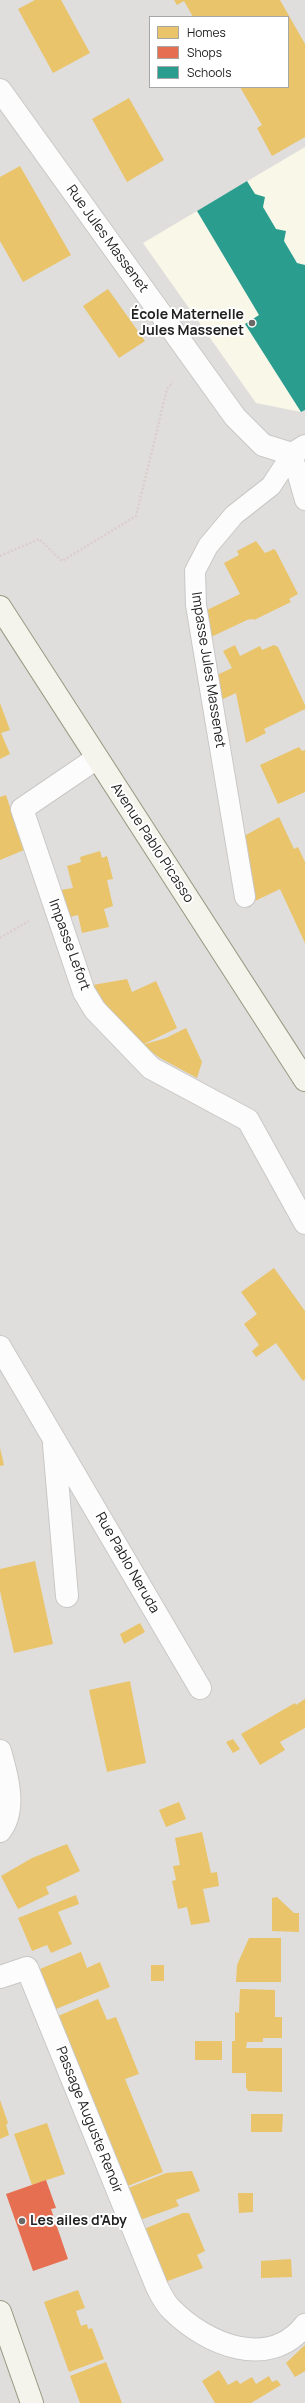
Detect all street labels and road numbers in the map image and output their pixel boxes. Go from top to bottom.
street label: Rue Jules Massenet [62,182,152,296]
street label: Impasse Jules Massenet [187,591,229,749]
street label: Avenue Pablo Picasso [107,780,197,906]
street label: Impasse Lefort [45,897,93,993]
street label: Rue Pablo Neruda [91,1509,163,1617]
street label: Passage Auguste Renoir [52,2044,126,2196]

